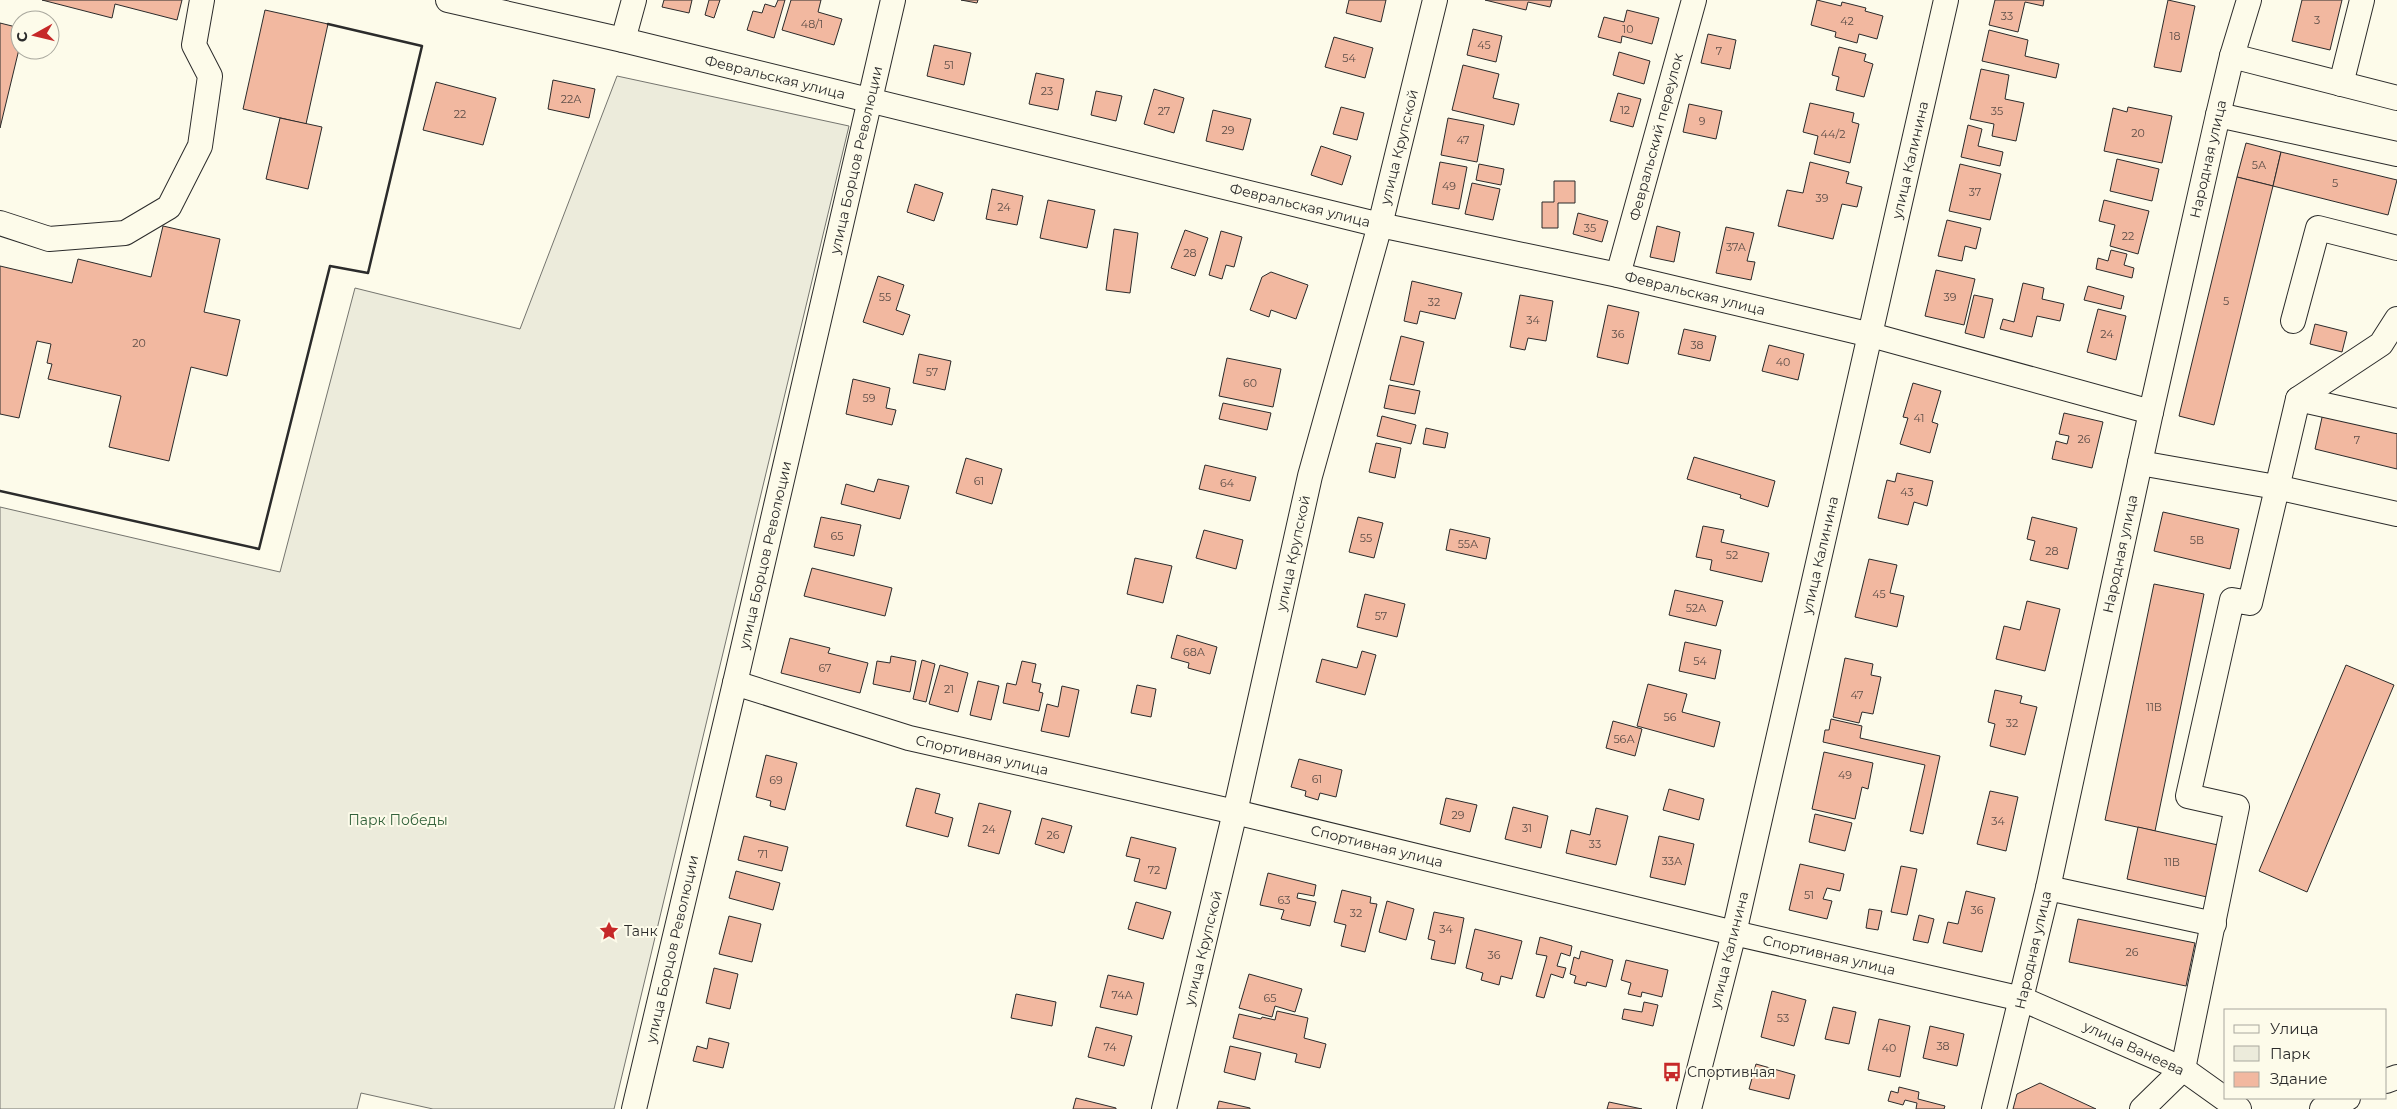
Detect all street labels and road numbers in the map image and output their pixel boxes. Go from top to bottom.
street label: Февральская улица [703,51,847,103]
street label: Февральский переулок [1625,51,1687,223]
street label: улица Борцов Революции [825,64,886,257]
street label: улица Крупской [1376,88,1422,207]
street label: Народная улица [2186,98,2230,220]
street label: улица Калинина [1887,99,1932,222]
street label: Февральская улица [1228,179,1372,231]
street label: Февральская улица [1623,267,1767,319]
street label: улица Борцов Революции [734,459,795,652]
street label: улица Крупской [1272,493,1314,614]
street label: Народная улица [2099,493,2141,615]
street label: улица Калинина [1797,494,1842,617]
street label: Спортивная улица [914,731,1050,779]
street label: Спортивная улица [1309,821,1445,871]
street label: улица Борцов Революции [641,853,702,1046]
street label: улица Крупской [1180,889,1226,1008]
street label: улица Калинина [1705,889,1752,1012]
street label: Народная улица [2011,889,2055,1011]
street label: Спортивная улица [1761,931,1897,979]
street label: улица Ванеева [2080,1016,2187,1079]

